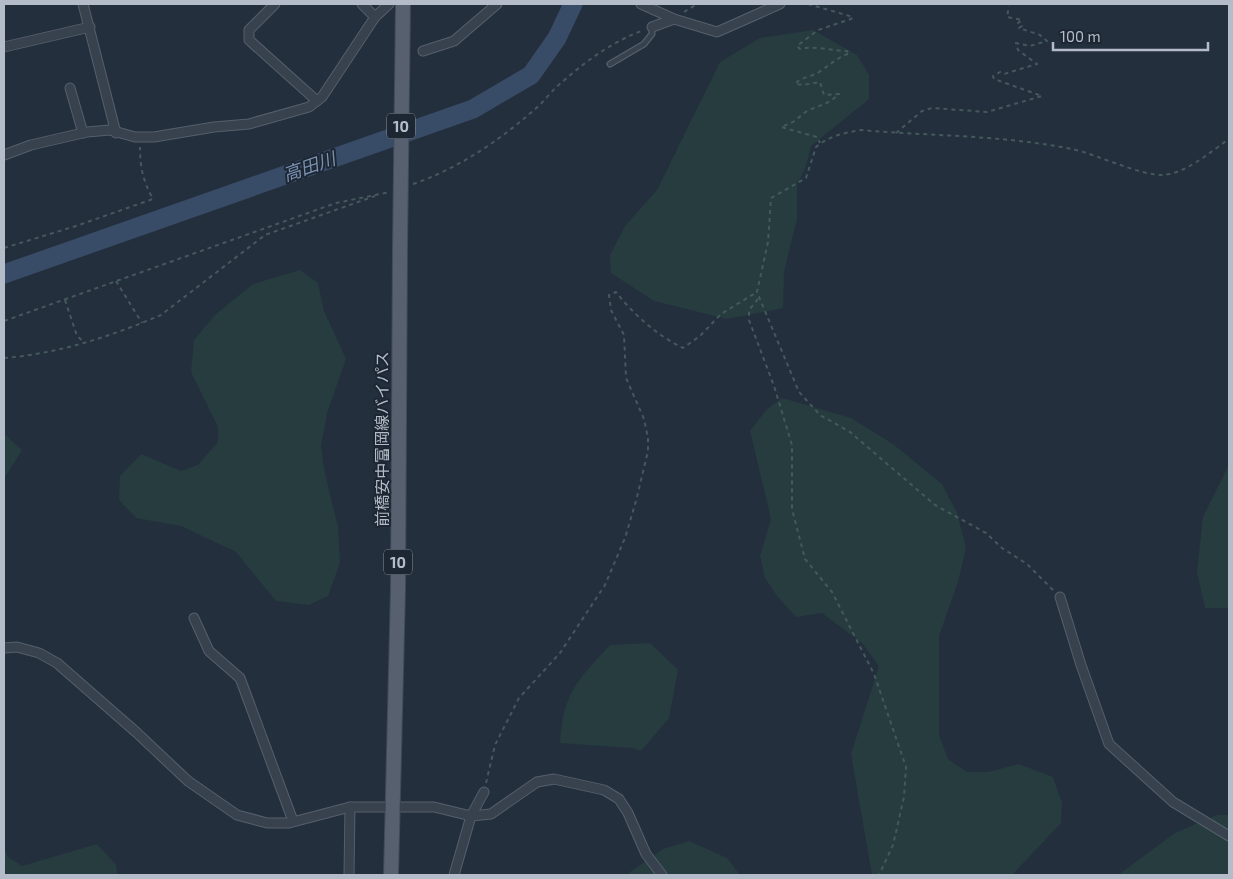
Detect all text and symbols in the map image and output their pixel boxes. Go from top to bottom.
scale bar [1053,20,1208,52]
text: 100 m [1060,27,1101,45]
road number: 10 [387,114,415,138]
water label: 高田川 [280,146,340,185]
street label: 前橋安中富岡線バイパス [372,351,391,527]
road number: 10 [384,550,412,574]

